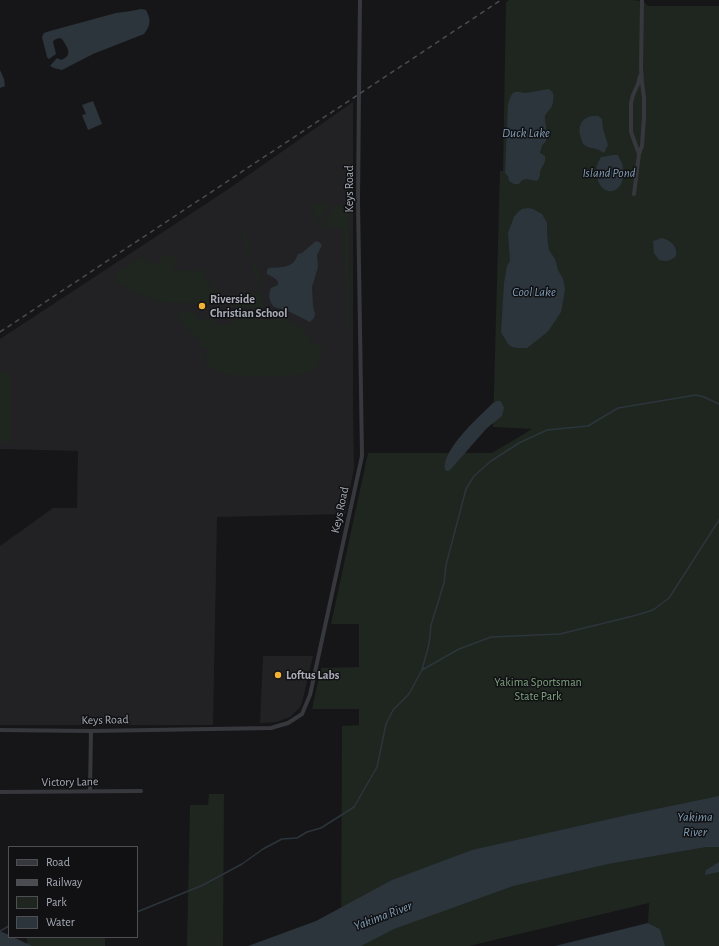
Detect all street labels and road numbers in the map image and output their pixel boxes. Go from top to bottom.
street label: Keys Road [342,165,356,213]
street label: Keys Road [328,485,352,535]
street label: Keys Road [81,712,129,728]
street label: Victory Lane [41,774,99,790]

